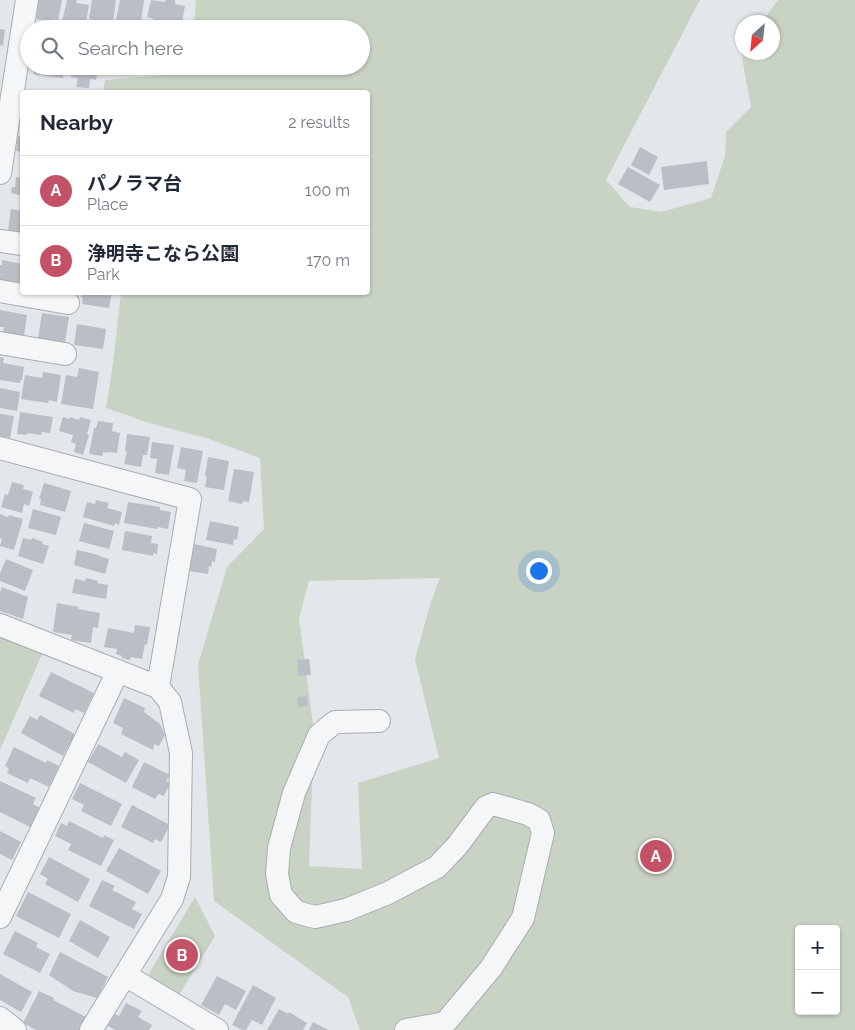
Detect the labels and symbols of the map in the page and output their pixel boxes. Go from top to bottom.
north arrow [735,15,780,60]
your location [526,558,552,584]
pin: A [640,837,672,875]
pin: B [166,936,198,974]

